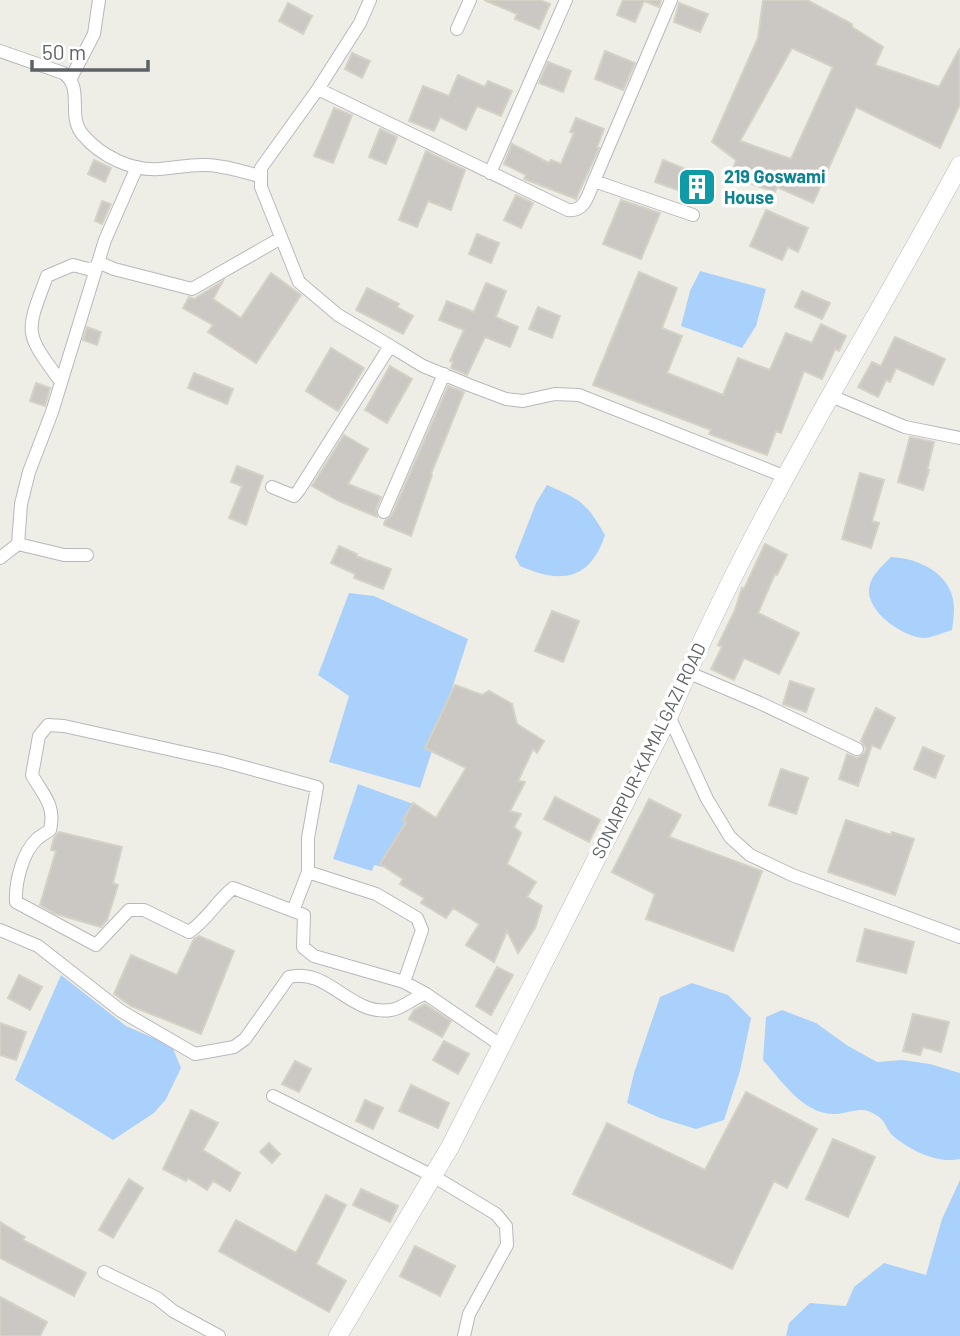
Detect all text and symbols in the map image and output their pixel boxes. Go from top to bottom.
scale bar [32,28,147,72]
text: 50 m [42,39,86,64]
place label: 219 Goswami House [724,165,826,208]
building icon: 219 Goswami House [676,166,718,208]
street label: SONARPUR-KAMALGAZI ROAD [586,639,710,862]

